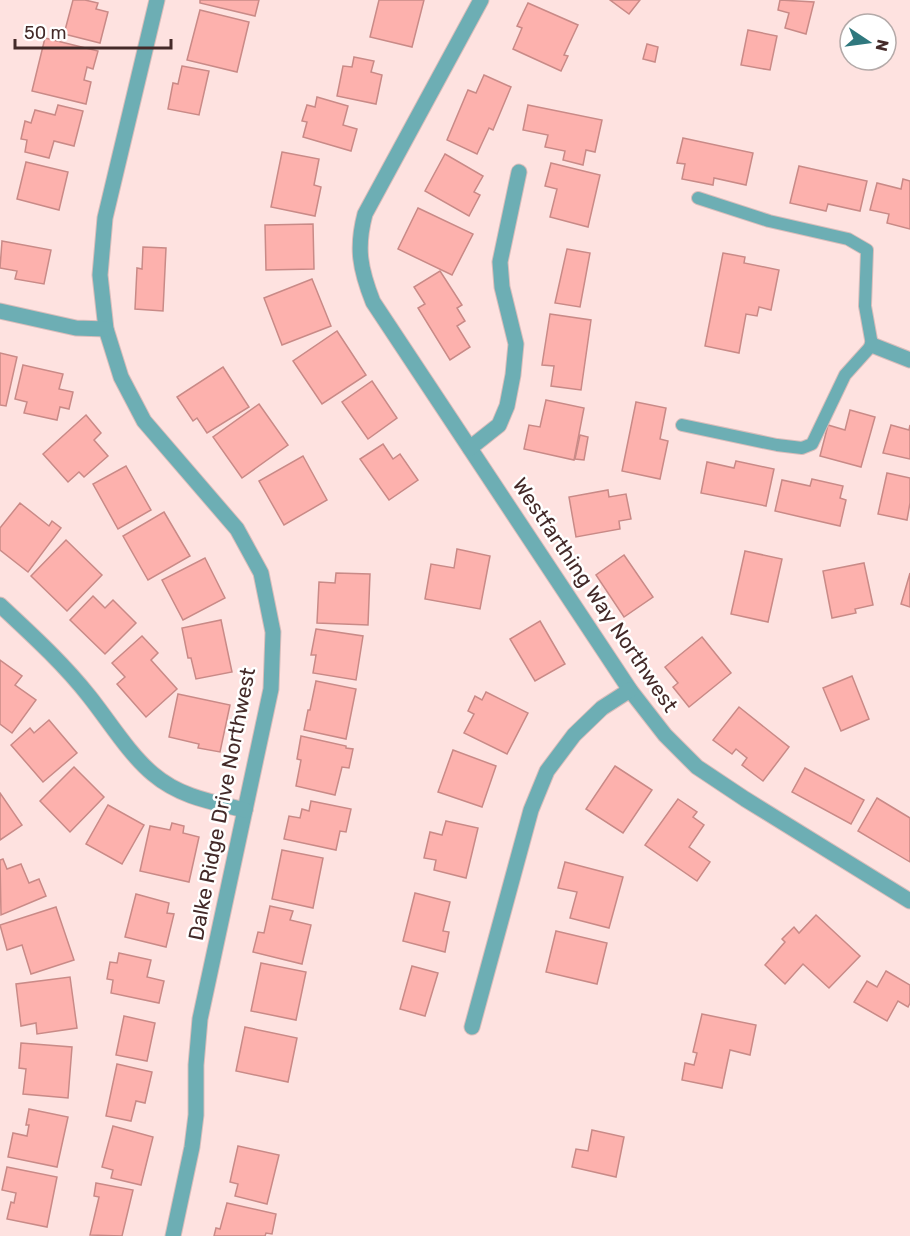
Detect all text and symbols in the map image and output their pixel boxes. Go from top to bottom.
scale bar [15,12,171,50]
north arrow [838,12,898,72]
text: 50 m [24,22,67,44]
text: N [872,38,893,53]
street label: Westfarthing Way Northwest [508,473,683,717]
street label: Dalke Ridge Drive Northwest [183,665,260,943]

